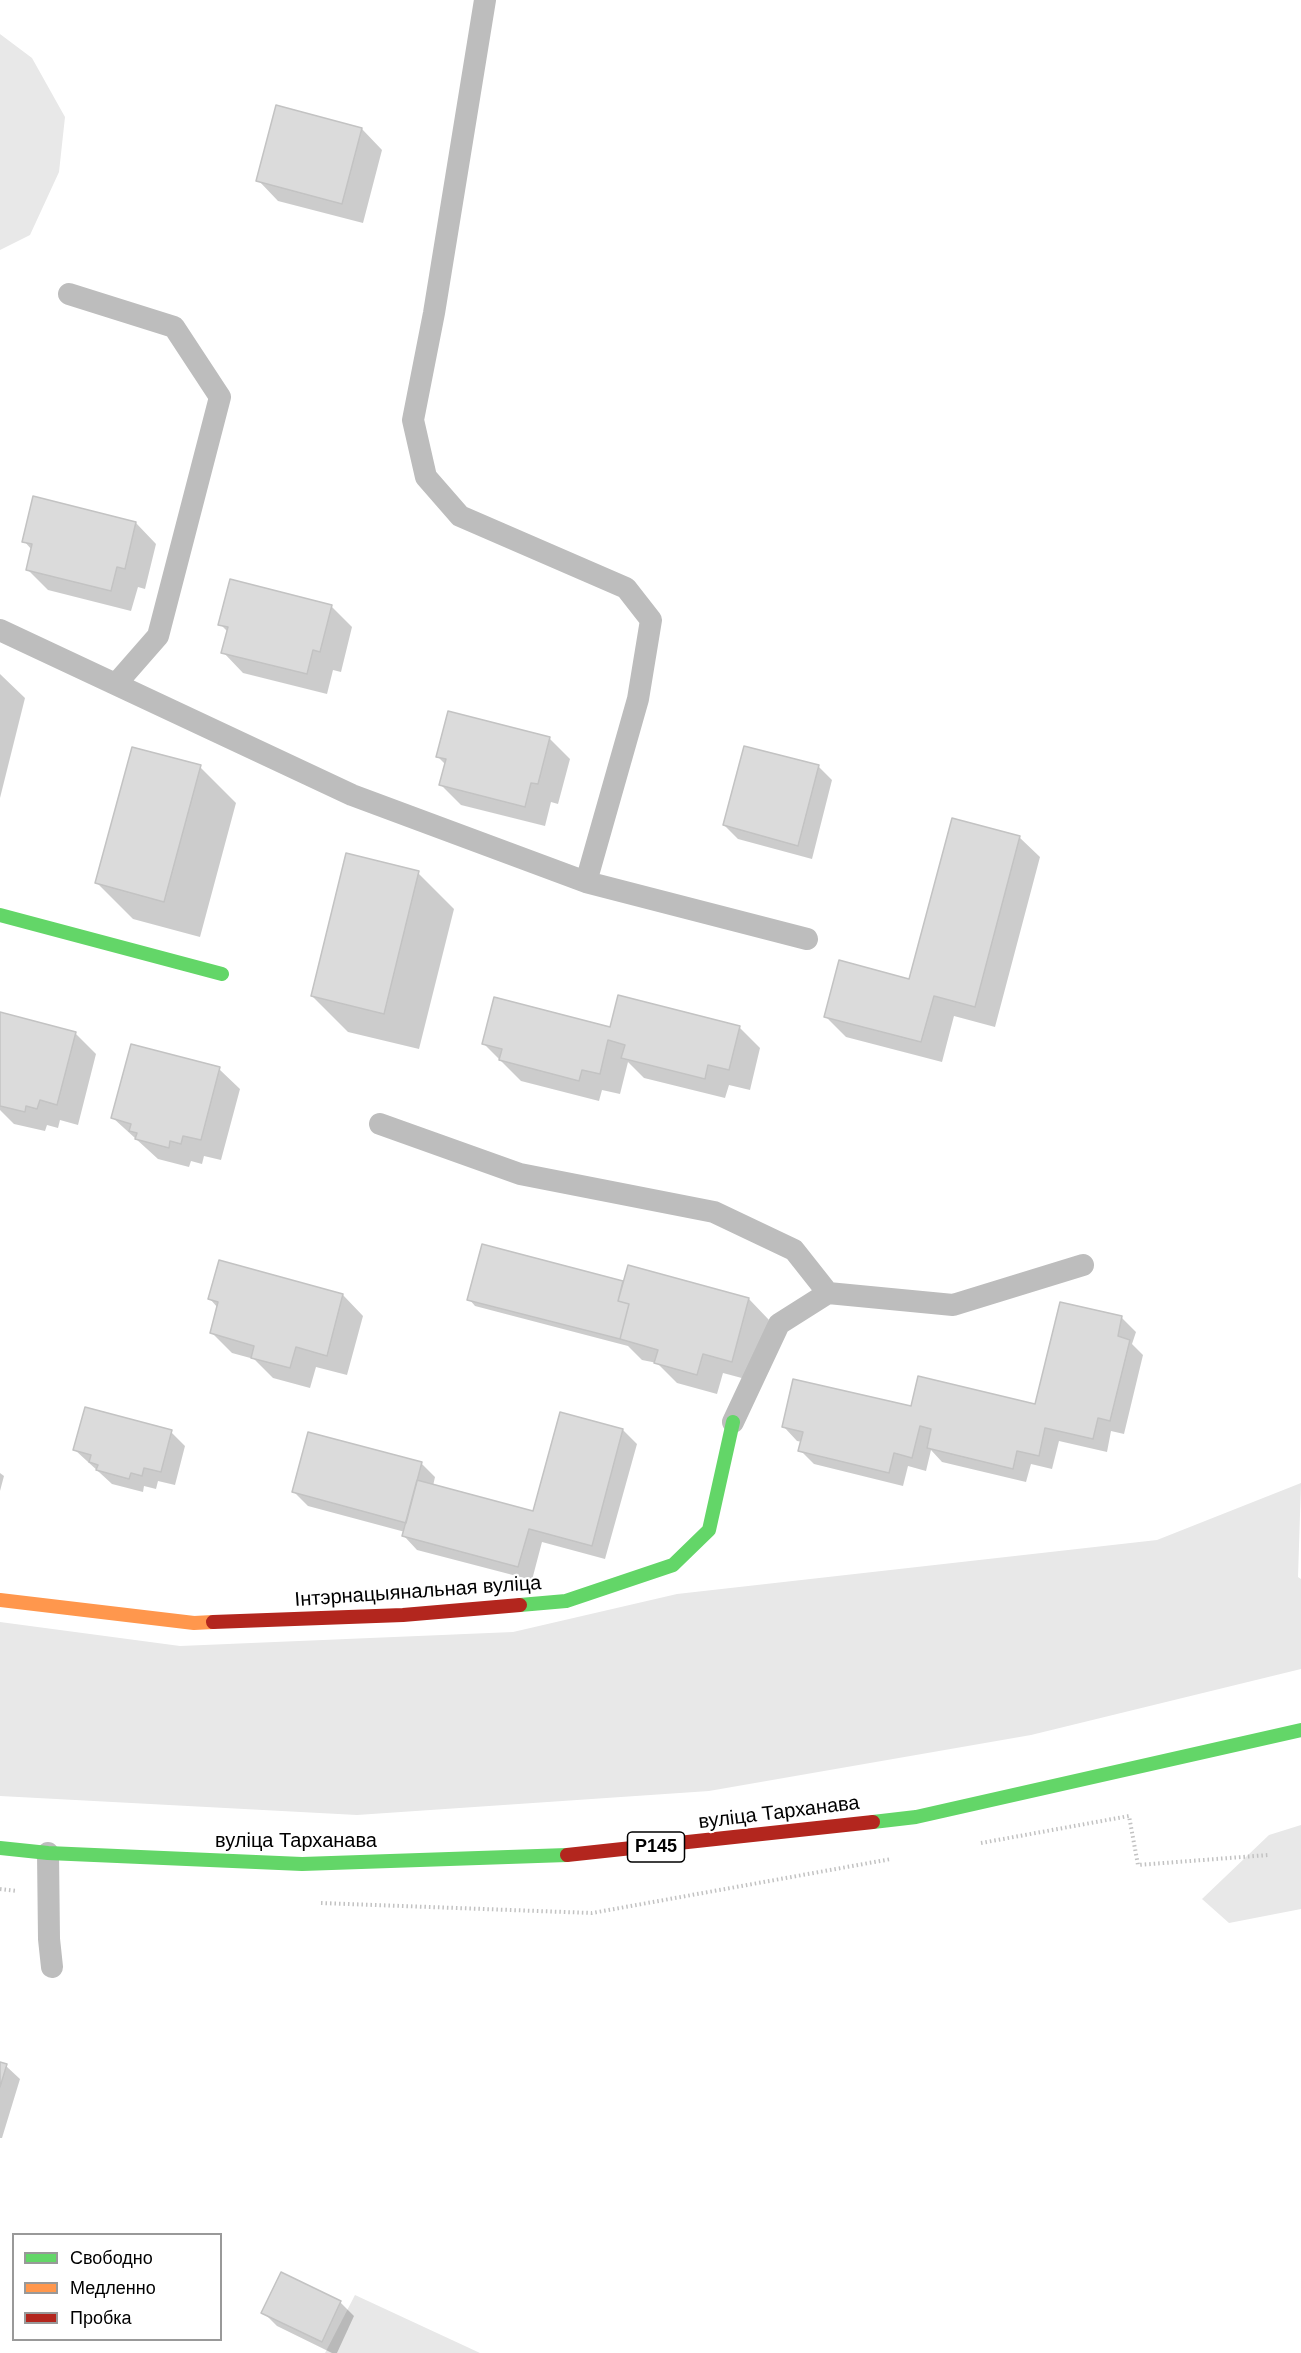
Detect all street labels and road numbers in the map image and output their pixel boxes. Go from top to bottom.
street label: Інтэрнацыянальная вуліца [294,1571,542,1613]
street label: вуліца Тарханава [697,1791,861,1835]
street label: вуліца Тарханава [215,1829,377,1853]
road number: Р145 [628,1832,684,1862]

